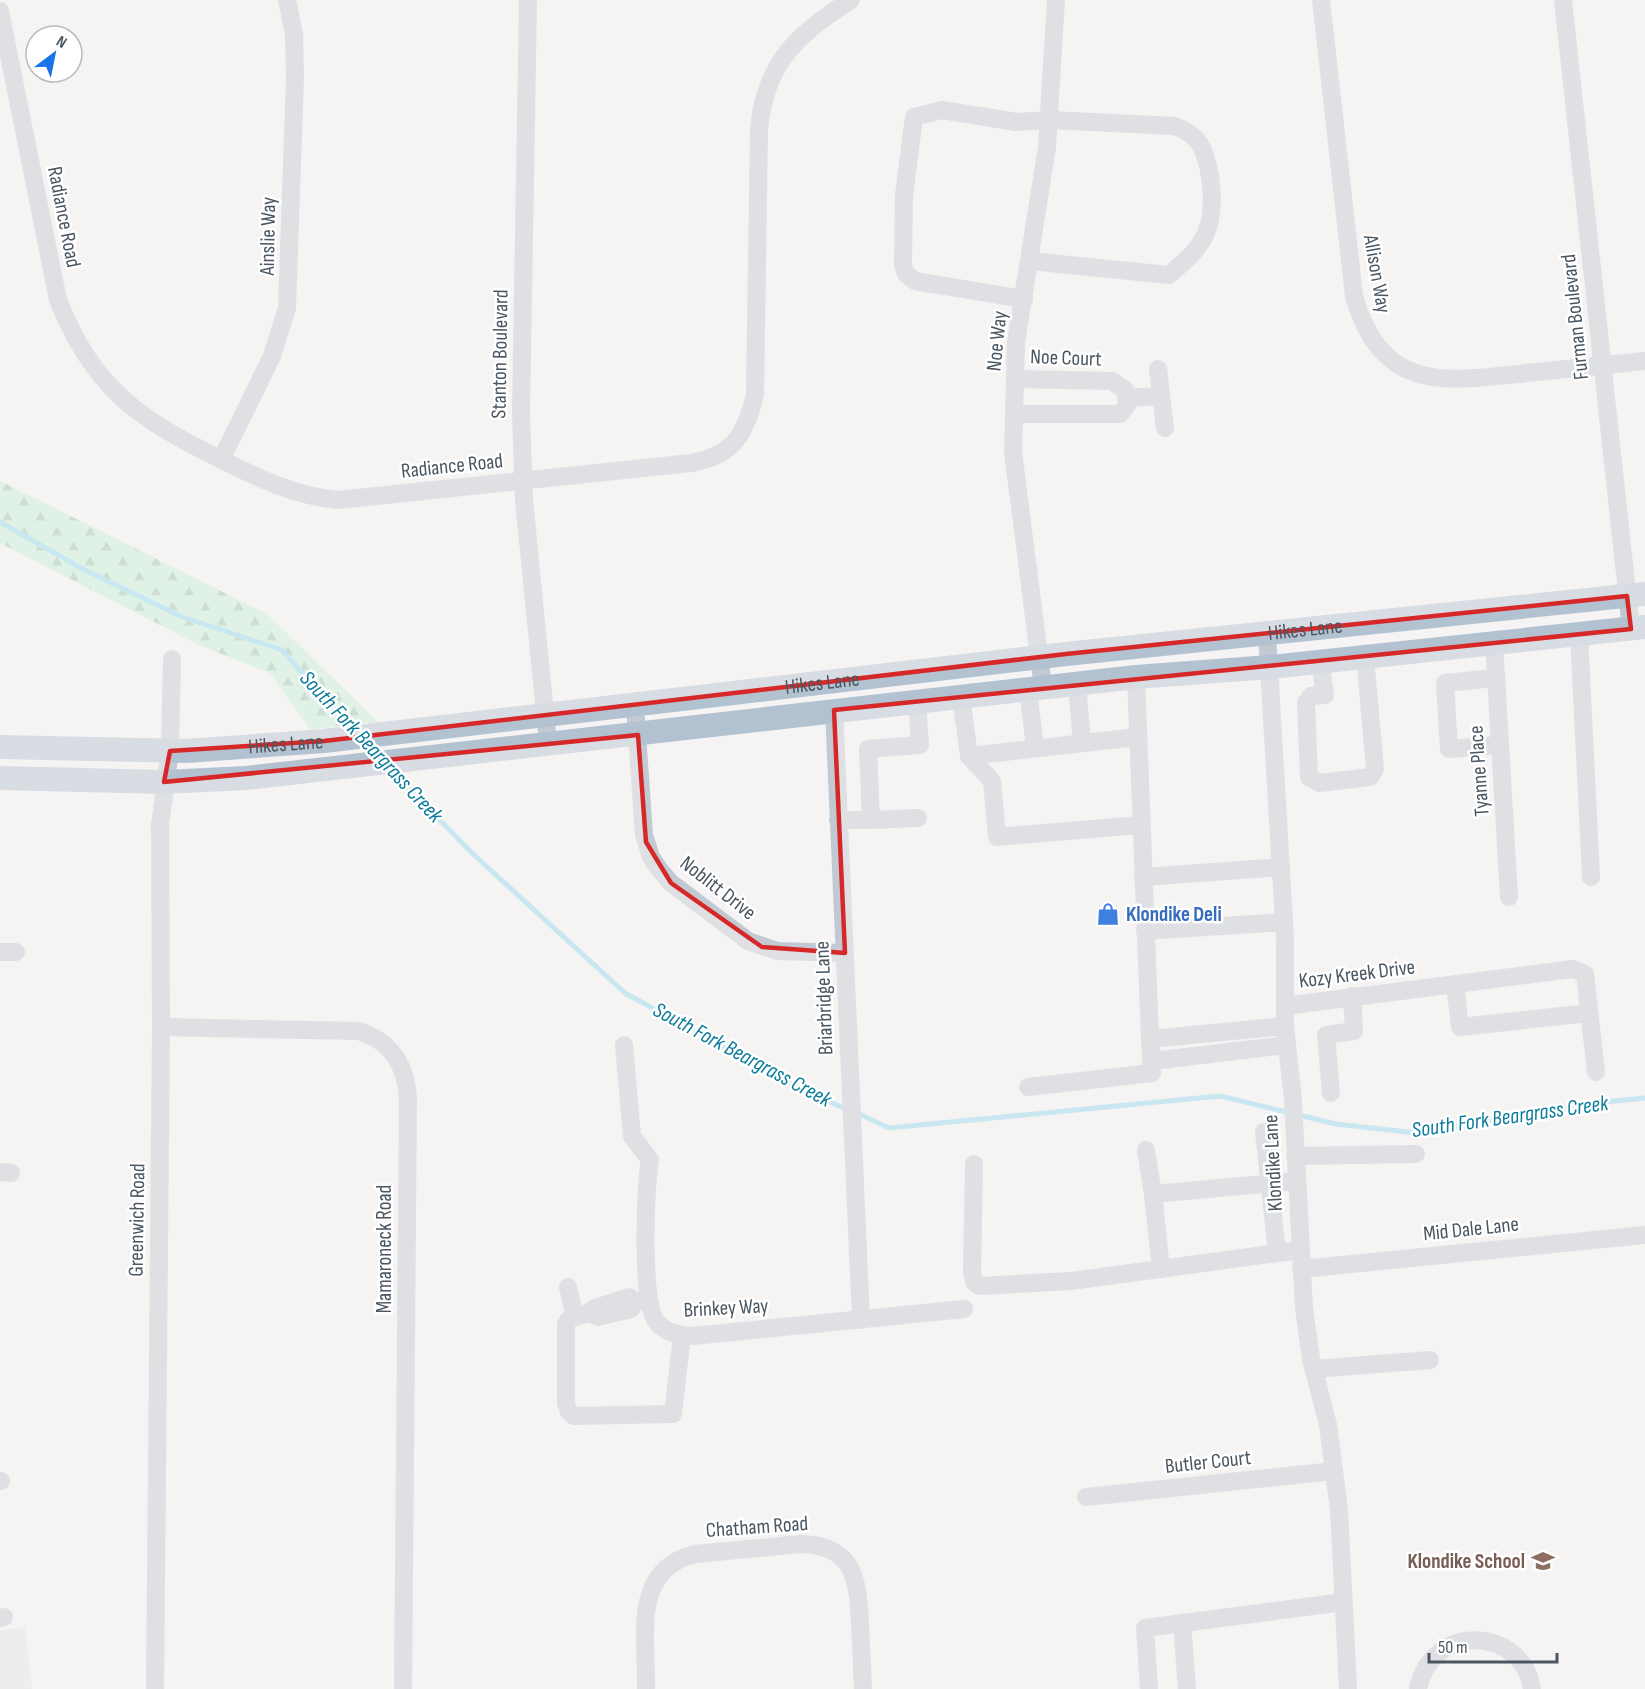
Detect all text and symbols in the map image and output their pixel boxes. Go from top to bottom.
north arrow [24,24,84,84]
text: N [52,32,70,53]
street label: Radiance Road [42,164,86,270]
street label: Ainslie Way [255,196,281,277]
street label: Allison Way [1358,232,1396,315]
street label: Furman Boulevard [1556,253,1594,381]
street label: Stanton Boulevard [486,289,514,419]
street label: Noe Way [981,310,1013,372]
street label: Noe Court [1030,344,1102,372]
street label: Radiance Road [400,448,504,484]
street label: Hikes Lane [1267,613,1344,646]
water label: South Fork Beargrass Creek [294,665,449,829]
street label: Hikes Lane [784,666,861,699]
street label: Tyanne Place [1463,725,1495,817]
street label: Hikes Lane [247,729,324,759]
street label: Noblitt Drive [675,851,761,925]
shop icon: Klondike Deli [1095,901,1121,927]
place label: Klondike Deli [1126,902,1222,927]
street label: Briarbridge Lane [810,941,838,1055]
street label: Kozy Kreek Drive [1298,954,1416,994]
water label: South Fork Beargrass Creek [648,997,836,1114]
water label: South Fork Beargrass Creek [1410,1090,1611,1144]
street label: Klondike Lane [1258,1114,1288,1212]
street label: Greenwich Road [124,1163,150,1277]
street label: Mamaroneck Road [372,1185,397,1313]
street label: Mid Dale Lane [1422,1212,1520,1246]
street label: Brinkey Way [683,1293,769,1323]
street label: Butler Court [1164,1445,1252,1479]
street label: Chatham Road [705,1511,809,1543]
school or university icon: Klondike School [1530,1548,1556,1574]
place label: Klondike School [1408,1549,1525,1574]
scale bar [1429,1626,1556,1664]
text: 50 m [1438,1637,1468,1658]

